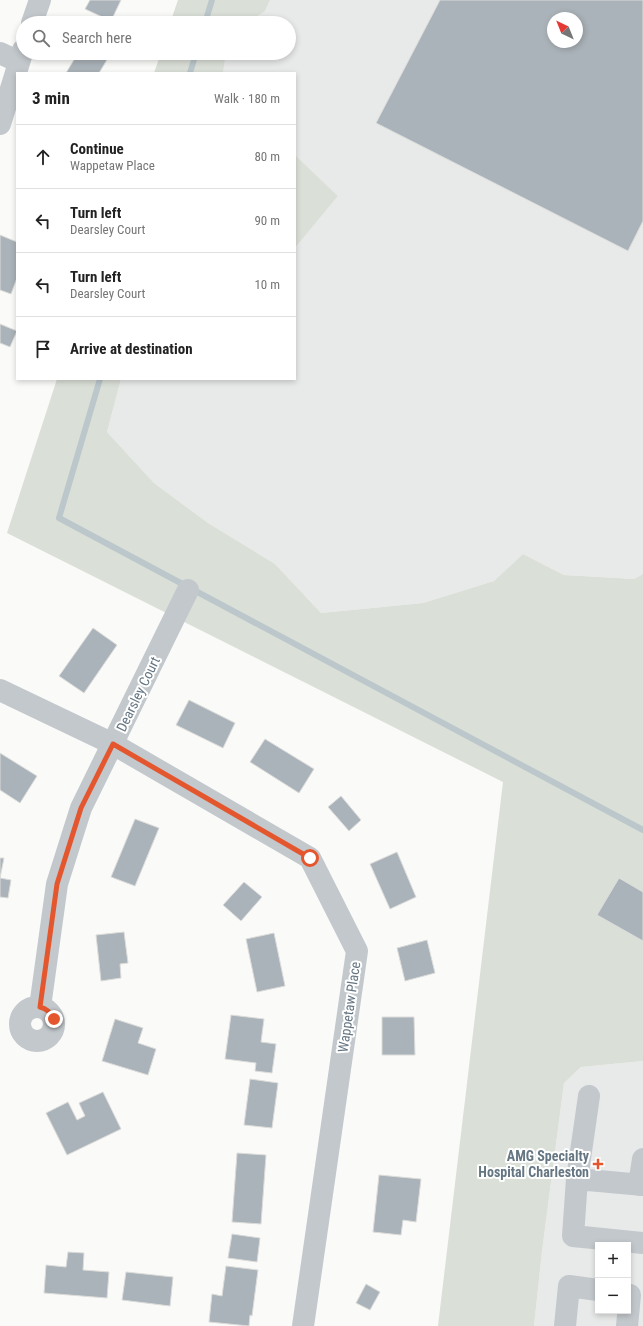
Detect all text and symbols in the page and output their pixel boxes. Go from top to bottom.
north arrow [547,12,583,48]
search box [16,16,296,60]
icon: search [30,27,52,49]
text: Search here [62,29,132,47]
text: 3 min [32,88,70,108]
text: Walk · 180 m [214,91,280,106]
text: Continue [70,140,124,158]
icon: ahead [32,146,54,168]
text: 80 m [254,149,280,164]
text: Wappetaw Place [70,158,155,173]
text: Turn left [70,204,121,222]
icon: left [32,210,54,232]
text: 90 m [254,213,280,228]
text: Dearsley Court [70,222,145,237]
text: Turn left [70,268,121,286]
icon: left [32,274,54,296]
text: 10 m [254,277,280,292]
text: Dearsley Court [70,286,145,301]
icon: arrive [32,338,54,360]
text: Arrive at destination [70,340,193,358]
street label: Dearsley Court [113,654,163,734]
route start [301,849,319,867]
street label: Wappetaw Place [335,960,363,1053]
route end [45,1010,63,1028]
place label: AMG Specialty Hospital Charleston [478,1148,590,1180]
marker: AMG Specialty Hospital Charleston [592,1158,604,1170]
map controls [595,1242,631,1314]
button: + [595,1242,631,1278]
button: − [595,1278,631,1314]

